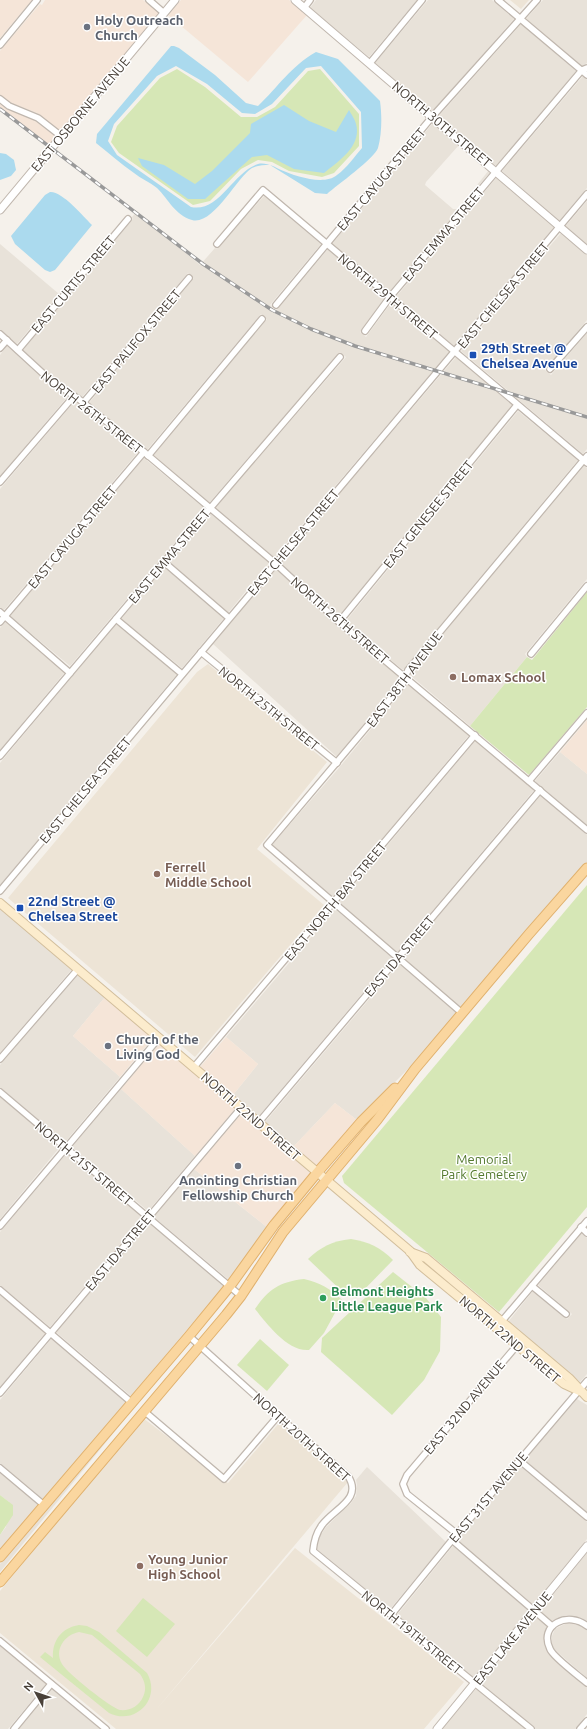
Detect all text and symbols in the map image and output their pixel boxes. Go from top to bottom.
place label: Holy Outreach Church [95,13,183,42]
marker: Holy Outreach Church [82,22,92,32]
street label: EAST OSBORNE AVENUE [28,54,132,174]
street label: NORTH 30TH STREET [390,79,494,169]
street label: EAST CAYUGA STREET [334,125,428,233]
street label: EAST EMMA STREET [400,184,486,284]
street label: EAST CURTIS STREET [28,233,118,335]
street label: EAST CHELSEA STREET [455,239,551,351]
street label: NORTH 29TH STREET [336,251,440,341]
street label: EAST PALIFOX STREET [89,287,183,395]
place label: 29th Street @ Chelsea Avenue [481,341,578,370]
marker: 29th Street @ Chelsea Avenue [468,350,478,360]
street label: NORTH 26TH STREET [39,368,145,456]
street label: EAST GENESEE STREET [380,458,476,570]
street label: EAST CAYUGA STREET [25,483,119,591]
street label: EAST CHELSEA STREET [245,486,341,598]
street label: EAST EMMA STREET [126,506,212,606]
street label: NORTH 26TH STREET [288,574,392,666]
street label: EAST 38TH AVENUE [364,629,444,729]
street label: NORTH 25TH STREET [216,663,322,753]
place label: Lomax School [461,670,545,684]
marker: Lomax School [448,672,458,682]
street label: EAST CHELSEA STREET [37,734,133,846]
street label: EAST NORTH BAY STREET [281,839,389,963]
place label: Ferrell Middle School [165,860,251,889]
marker: Ferrell Middle School [152,869,162,879]
place label: 22nd Street @ Chelsea Street [28,894,118,923]
marker: 22nd Street @ Chelsea Street [15,903,25,913]
street label: EAST IDA STREET [361,913,437,999]
place label: Church of the Living God [116,1032,199,1061]
marker: Church of the Living God [103,1041,113,1051]
street label: NORTH 22ND STREET [199,1069,303,1163]
street label: NORTH 21ST STREET [33,1118,135,1208]
park label: Memorial Park Cemetery [441,1152,527,1181]
marker: Anointing Christian Fellowship Church [233,1161,243,1171]
place label: Anointing Christian Fellowship Church [179,1173,297,1202]
street label: EAST IDA STREET [82,1207,158,1293]
place label: Belmont Heights Little League Park [331,1284,443,1313]
marker: Belmont Heights Little League Park [318,1293,328,1303]
street label: NORTH 22ND STREET [457,1293,563,1385]
street label: EAST 32ND AVENUE [421,1357,507,1457]
street label: NORTH 20TH STREET [251,1390,353,1484]
street label: EAST 31ST AVENUE [446,1449,530,1545]
place label: Young Junior High School [148,1552,229,1581]
marker: Young Junior High School [135,1561,145,1571]
street label: NORTH 19TH STREET [359,1587,465,1677]
street label: EAST LAKE AVENUE [470,1589,554,1687]
north arrow [16,1673,56,1713]
text: N [21,1680,36,1694]

